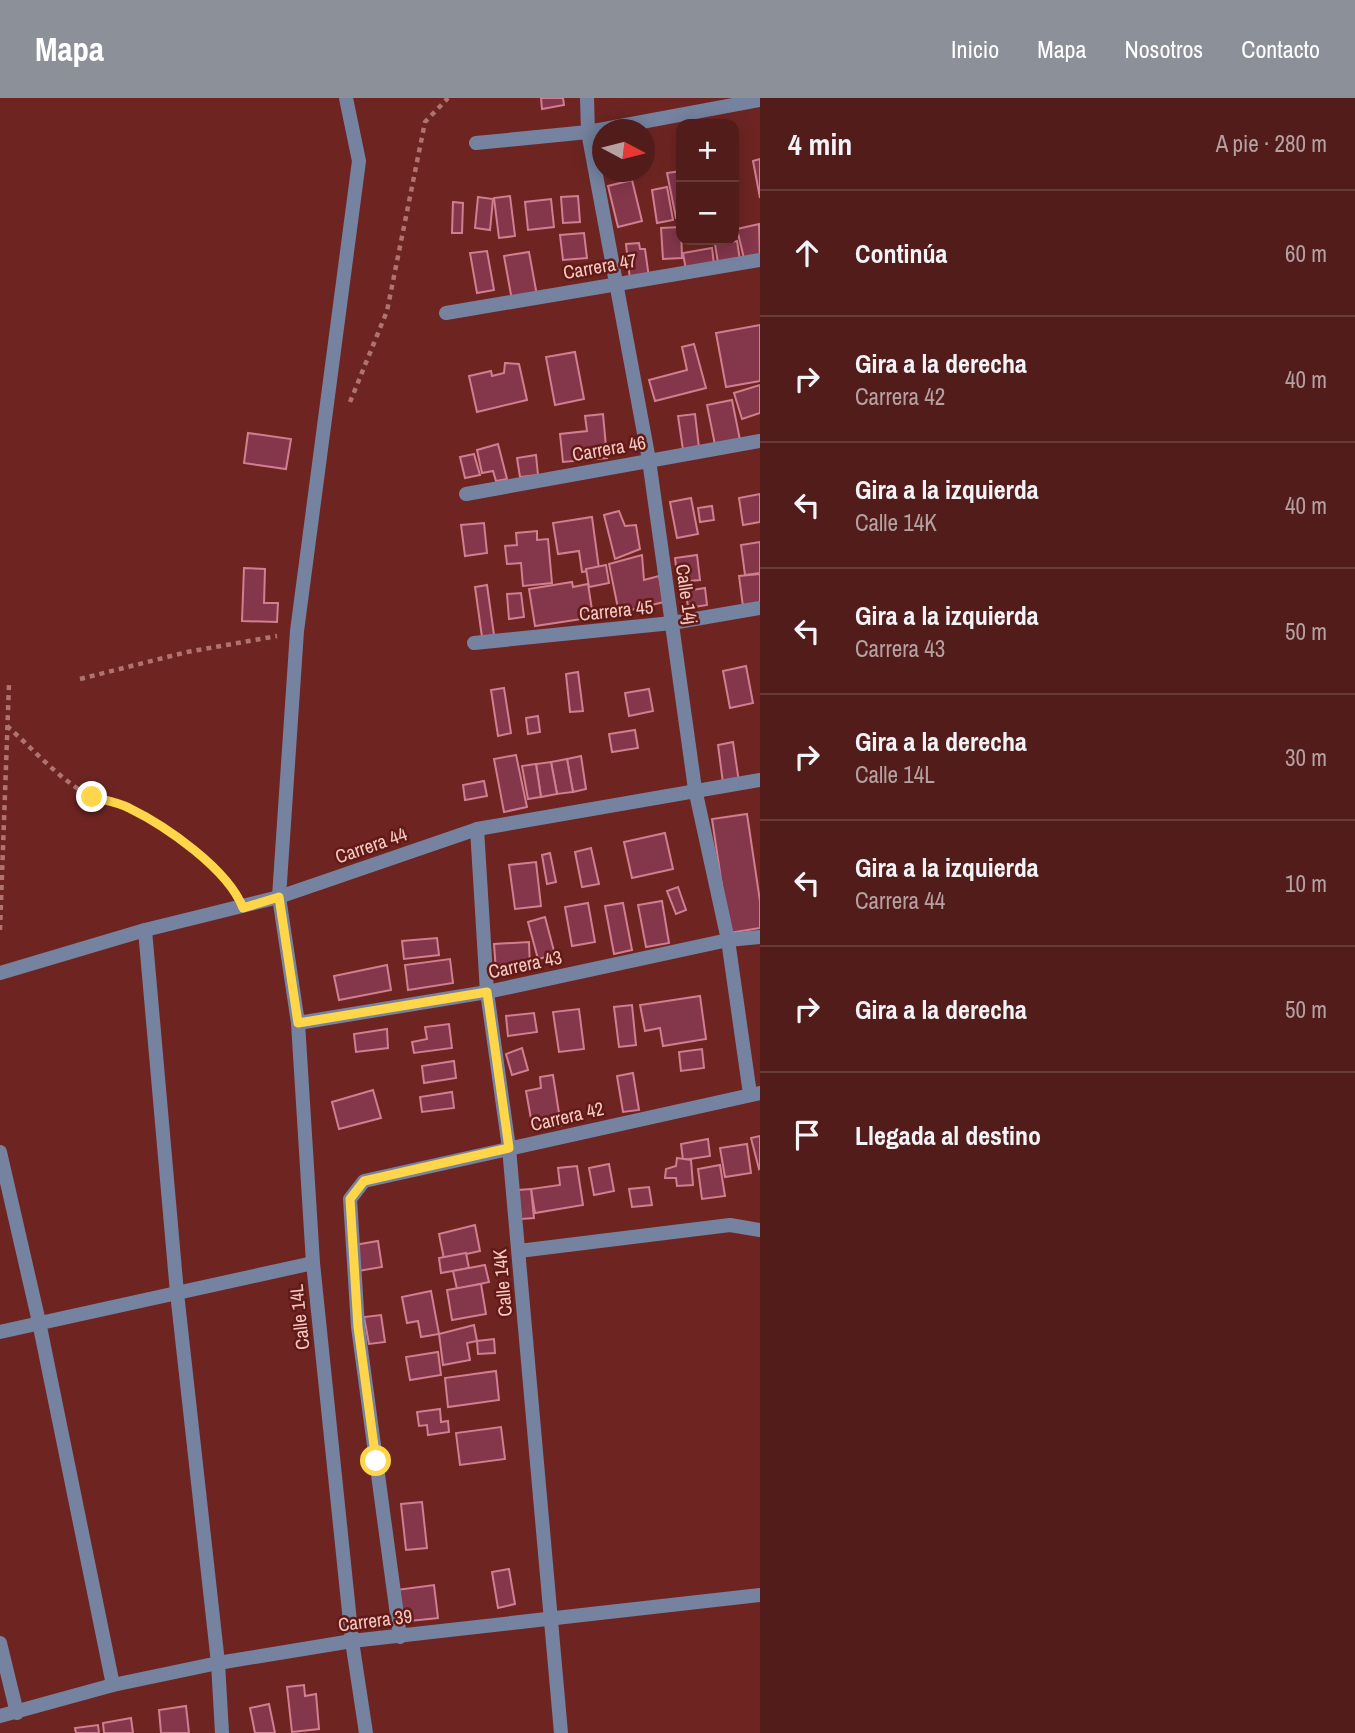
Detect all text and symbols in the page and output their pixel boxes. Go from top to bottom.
text: Mapa [35,27,104,71]
text: Inicio [951,33,999,65]
text: Mapa [1037,33,1086,65]
text: Nosotros [1124,33,1203,65]
text: Contacto [1241,33,1320,65]
north arrow [592,119,655,182]
map controls [676,119,739,245]
button: + [676,119,739,182]
text: 4 min [788,124,852,164]
text: A pie · 280 m [1216,128,1327,159]
button: − [676,182,739,245]
icon: ahead [788,234,826,272]
text: Continúa [855,236,947,271]
text: 60 m [1285,238,1327,269]
street label: Carrera 47 [561,247,639,285]
text: Gira a la derecha [855,346,1027,381]
icon: right [788,360,826,398]
text: 40 m [1285,364,1327,395]
text: Carrera 42 [855,381,945,412]
street label: Carrera 46 [570,429,648,467]
text: Gira a la izquierda [855,472,1039,507]
icon: left [788,486,826,524]
text: 40 m [1285,490,1327,521]
text: Calle 14K [855,507,937,538]
street label: Calle 14j [670,562,704,626]
street label: Carrera 45 [578,593,655,627]
text: Gira a la izquierda [855,598,1039,633]
icon: left [788,612,826,650]
text: 50 m [1285,616,1327,647]
text: Carrera 43 [855,633,945,664]
text: Gira a la derecha [855,724,1027,759]
icon: right [788,738,826,776]
text: 30 m [1285,742,1327,773]
text: Calle 14L [855,759,935,790]
route end [76,781,107,812]
street label: Carrera 44 [332,820,411,869]
text: Gira a la izquierda [855,850,1039,885]
icon: left [788,864,826,902]
text: 10 m [1285,868,1327,899]
text: Carrera 44 [855,885,945,916]
street label: Carrera 43 [486,944,564,984]
icon: right [788,990,826,1028]
text: Gira a la derecha [855,992,1027,1027]
text: 50 m [1285,994,1327,1025]
street label: Carrera 42 [528,1095,606,1137]
icon: arrive [788,1116,826,1154]
text: Llegada al destino [855,1118,1041,1153]
street label: Calle 14K [486,1248,518,1318]
street label: Calle 14L [283,1283,315,1351]
route start [360,1445,391,1476]
street label: Carrera 39 [336,1603,414,1637]

